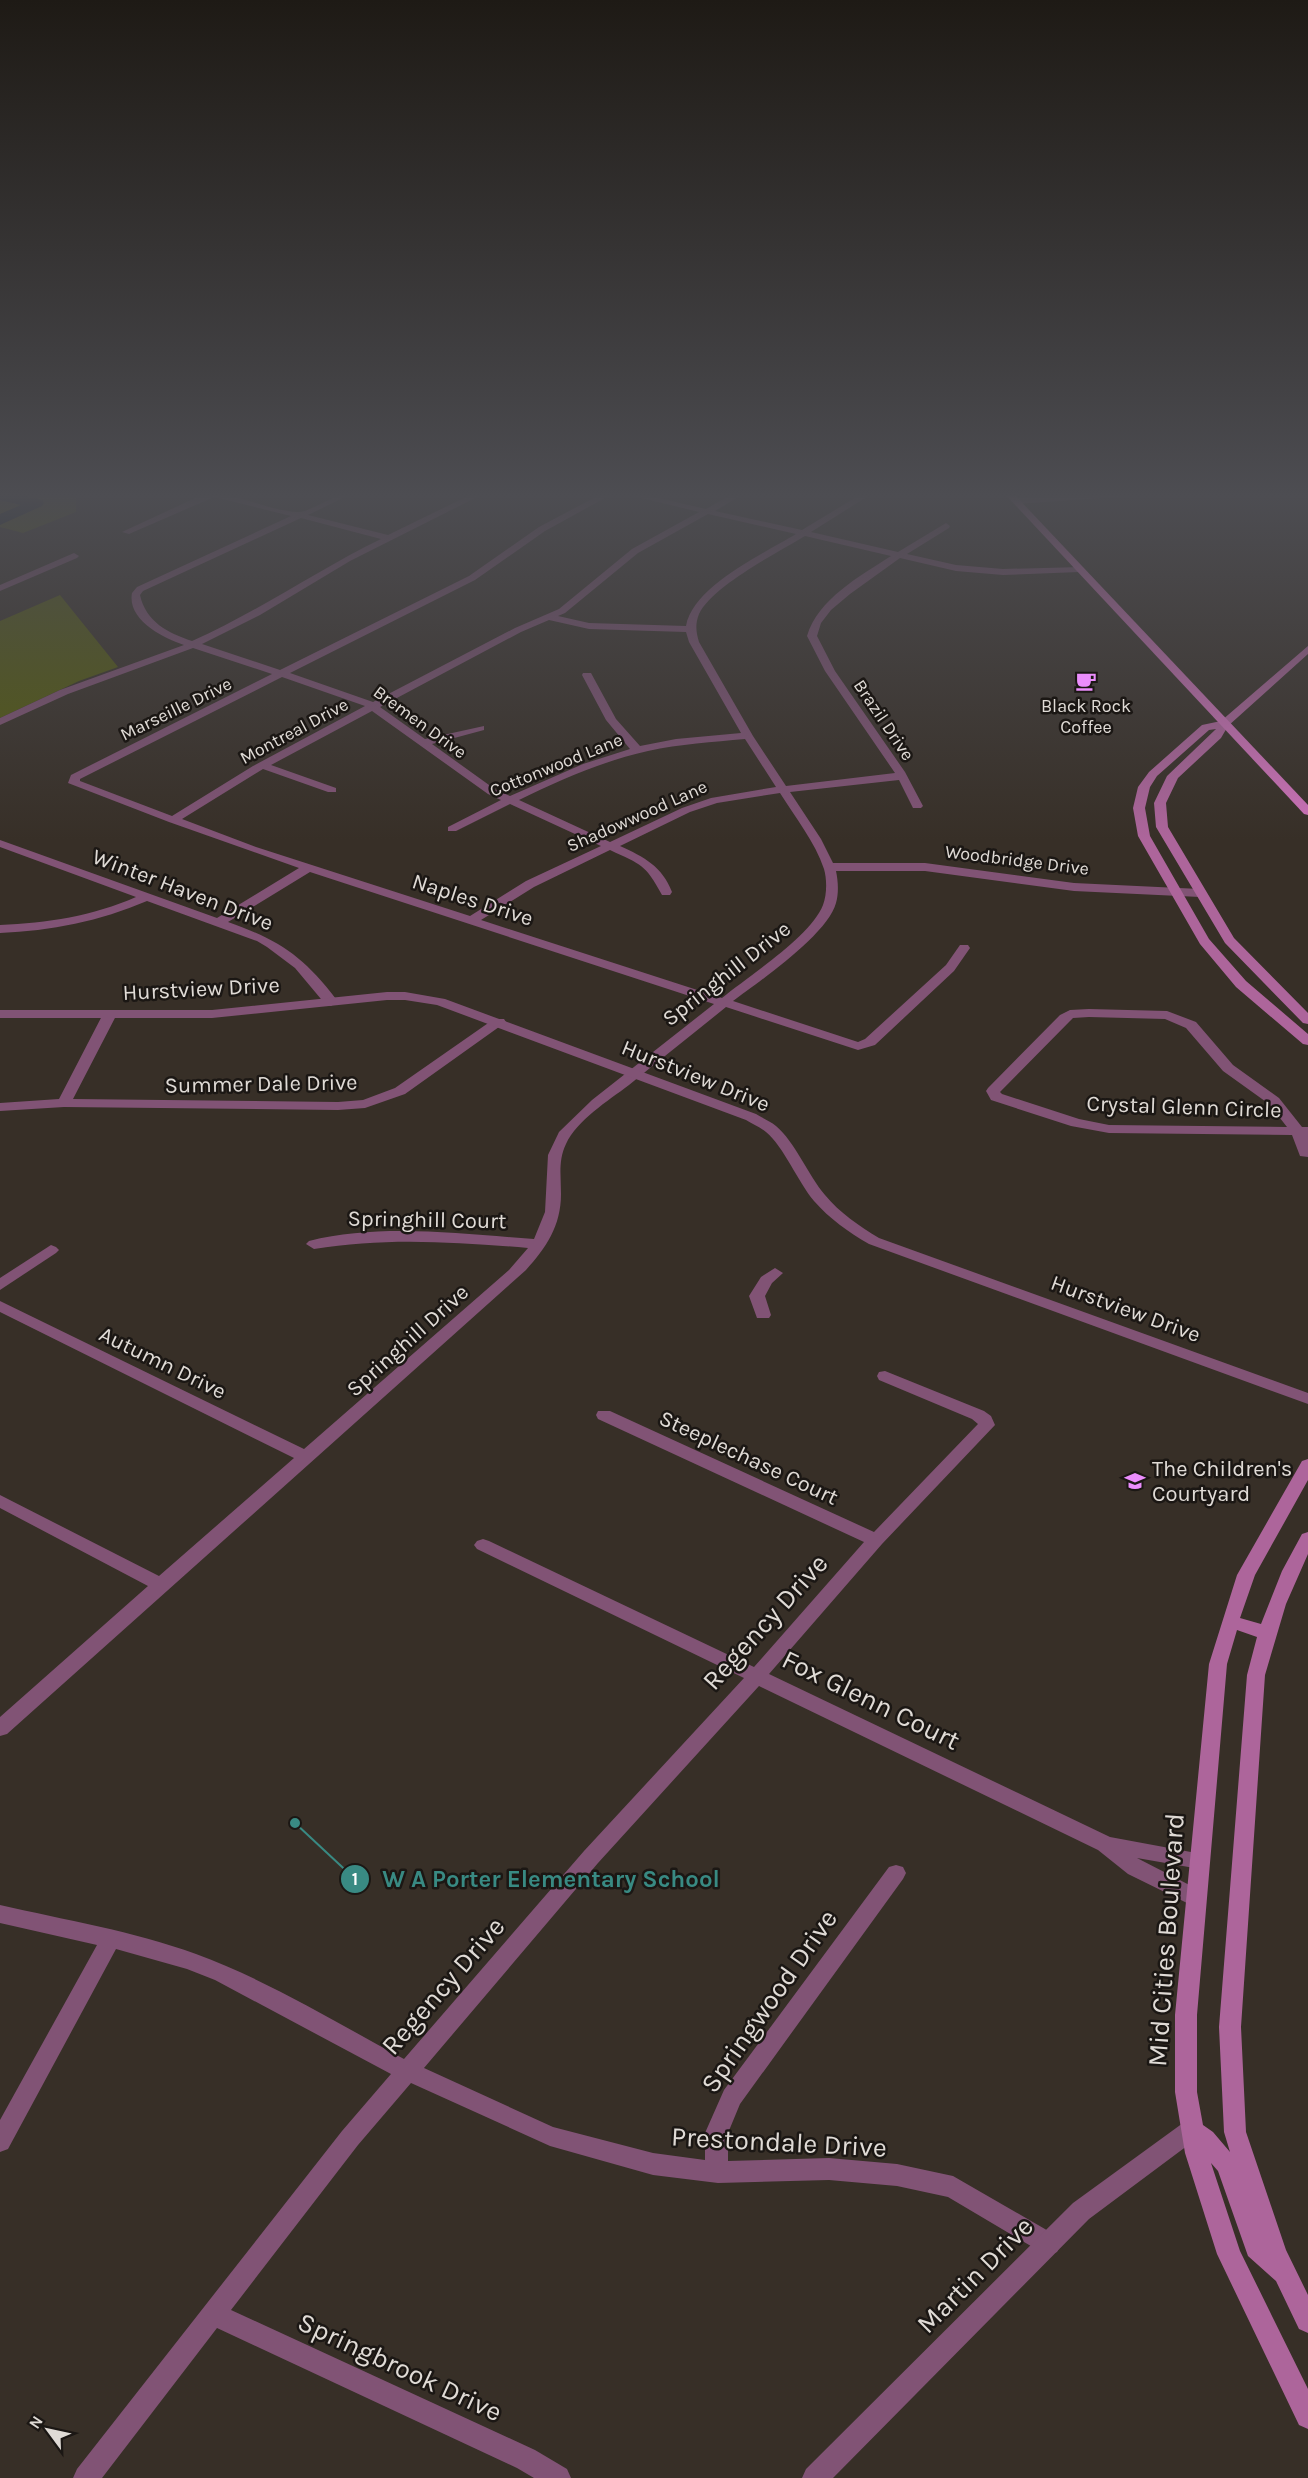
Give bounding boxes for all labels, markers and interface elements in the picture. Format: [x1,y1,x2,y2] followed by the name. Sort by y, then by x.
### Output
[1074,669,1098,693] cafe icon: Black Rock Coffee
[117,673,235,745] street label: Marseille Drive
[849,675,919,765] street label: Brazil Drive
[369,681,471,763] street label: Bremen Drive
[236,693,352,769] street label: Montreal Drive
[1041,695,1131,738] place label: Black Rock Coffee
[486,728,626,802] street label: Cottonwood Lane
[563,775,711,857] street label: Shadowwood Lane
[944,840,1090,880] street label: Woodbridge Drive
[89,844,277,936] street label: Winter Haven Drive
[409,868,536,932] street label: Naples Drive
[657,916,796,1032] street label: Springhill Drive
[122,972,280,1006] street label: Hurstview Drive
[618,1034,773,1117] street label: Hurstview Drive
[164,1069,358,1099] street label: Summer Dale Drive
[1086,1091,1282,1123] street label: Crystal Glenn Circle
[347,1206,507,1234] street label: Springhill Court
[1047,1270,1204,1348] street label: Hurstview Drive
[341,1279,474,1402] street label: Springhill Drive
[95,1321,230,1405] street label: Autumn Drive
[655,1405,842,1511] street label: Steeplechase Court
[1152,1456,1292,1507] place label: The Children's Courtyard
[1123,1469,1147,1493] school or university icon: The Children's Courtyard
[696,1547,834,1697] street label: Regency Drive
[777,1643,965,1757] street label: Fox Glenn Court
[1141,1812,1191,2068] street label: Mid Cities Boulevard
[340,1858,732,1900] callout: W A Porter Elementary School
[382,1865,720,1893] text: W A Porter Elementary School
[352,1868,358,1890] text: 1
[694,1903,844,2099] street label: Springwood Drive
[375,1911,511,2061] street label: Regency Drive
[670,2120,888,2164] street label: Prestondale Drive
[910,2210,1040,2340] street label: Martin Drive
[293,2306,507,2428] street label: Springbrook Drive
[18,2400,78,2460] north arrow
[25,2412,47,2432] text: N

